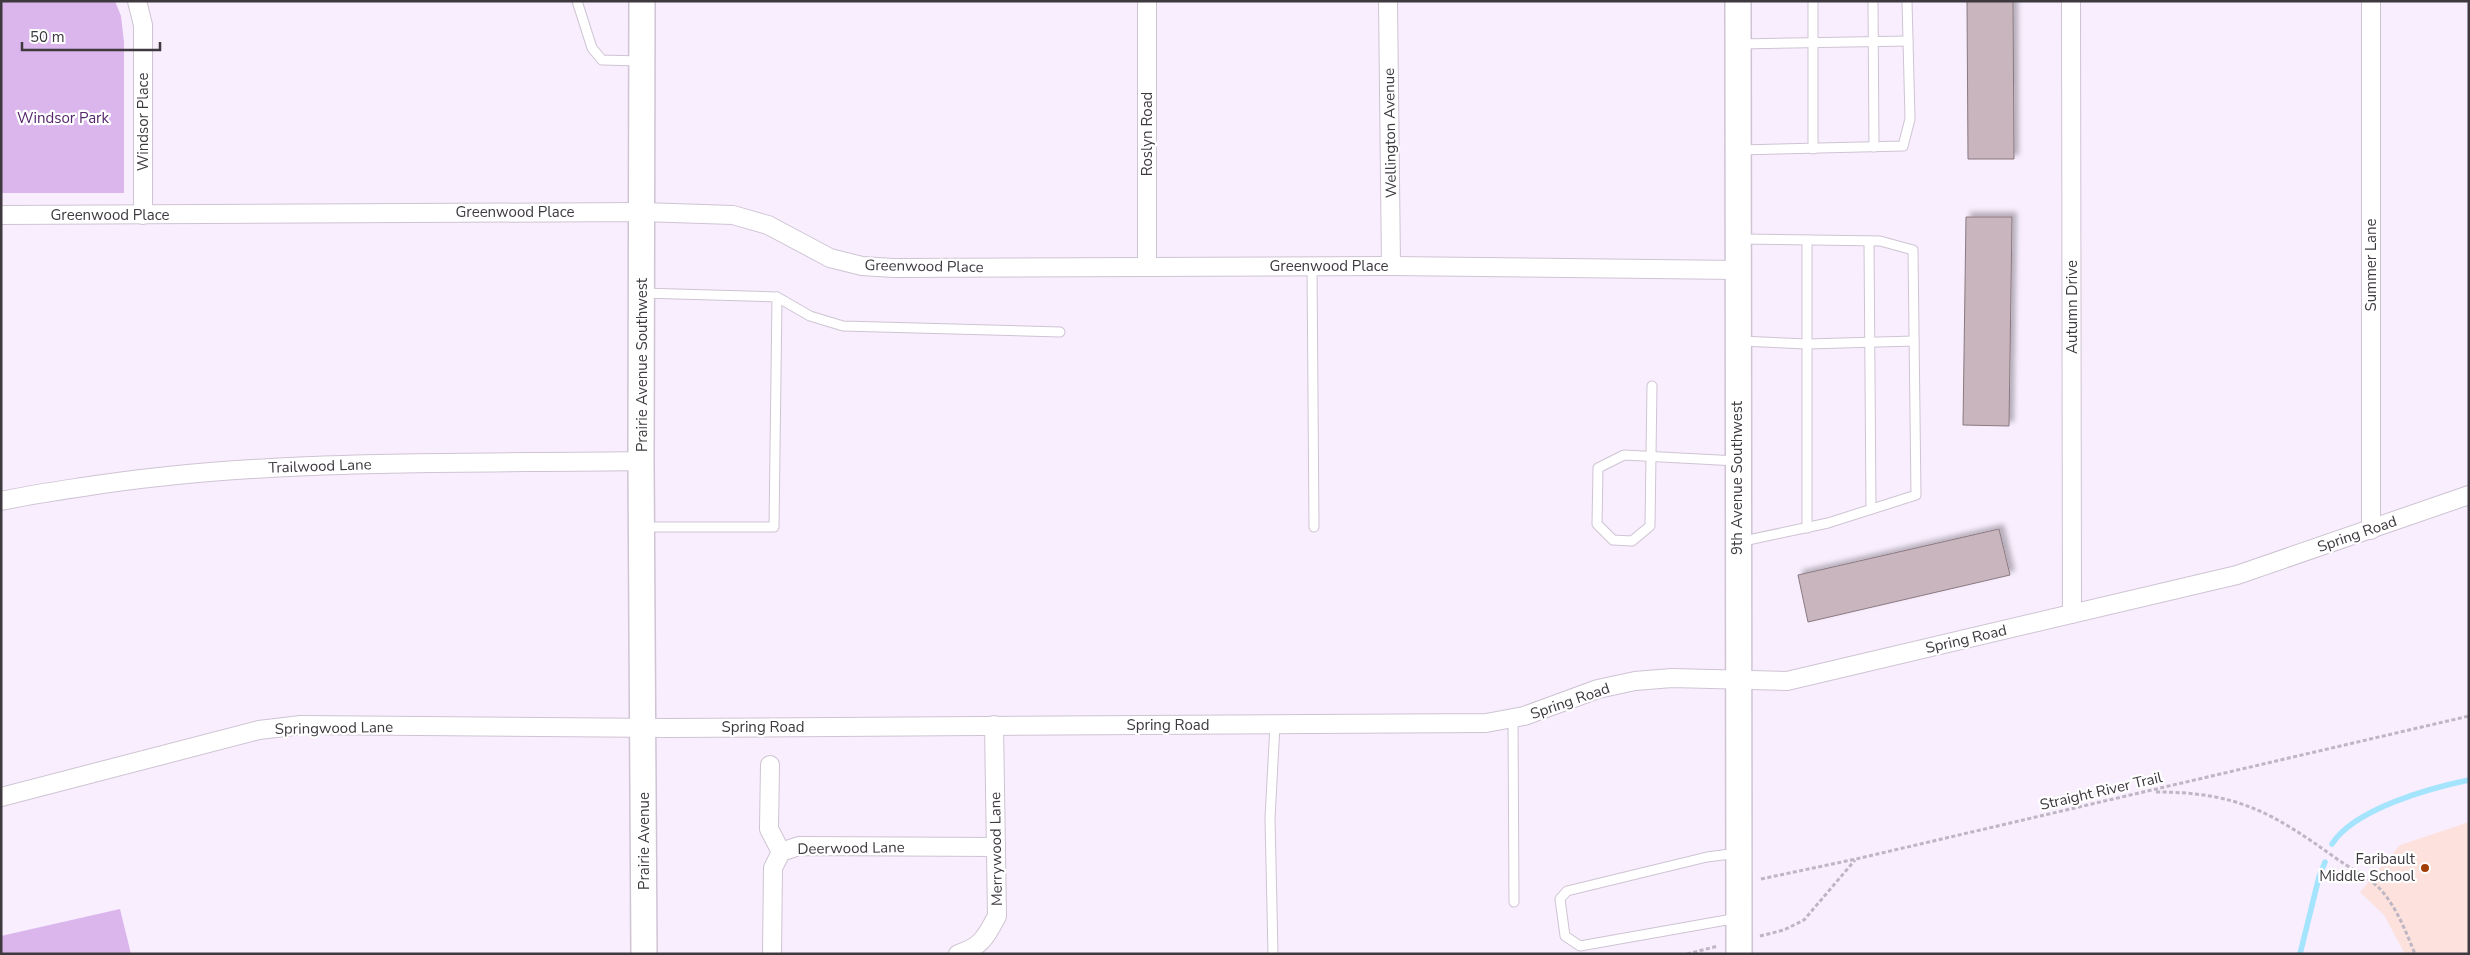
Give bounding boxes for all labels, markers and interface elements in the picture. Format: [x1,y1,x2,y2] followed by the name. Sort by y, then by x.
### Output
[22,20,160,52] scale bar
[30,27,65,47] text: 50 m
[1379,68,1401,198] street label: Wellington Avenue
[133,73,153,171] street label: Windsor Place
[1137,92,1157,176] street label: Roslyn Road
[17,108,109,128] park label: Windsor Park
[455,202,575,222] street label: Greenwood Place
[50,205,170,225] street label: Greenwood Place
[2361,218,2381,312] street label: Summer Lane
[864,255,984,277] street label: Greenwood Place
[1269,256,1389,276] street label: Greenwood Place
[2062,260,2082,354] street label: Autumn Drive
[632,277,652,452] street label: Prairie Avenue Southwest
[1727,400,1747,555] street label: 9th Avenue Southwest
[268,454,372,478] street label: Trailwood Lane
[2315,511,2399,557] street label: Spring Road
[1923,620,2009,658] street label: Spring Road
[1528,678,1612,724] street label: Spring Road
[1127,715,1209,735] street label: Spring Road
[275,717,393,739] street label: Springwood Lane
[722,717,804,737] street label: Spring Road
[2038,767,2165,815] street label: Straight River Trail
[634,792,654,890] street label: Prairie Avenue
[985,792,1007,906] street label: Merrywood Lane
[797,837,905,859] street label: Deerwood Lane
[2319,849,2416,886] place label: Faribault Middle School
[2419,862,2431,874] marker: Faribault Middle School

